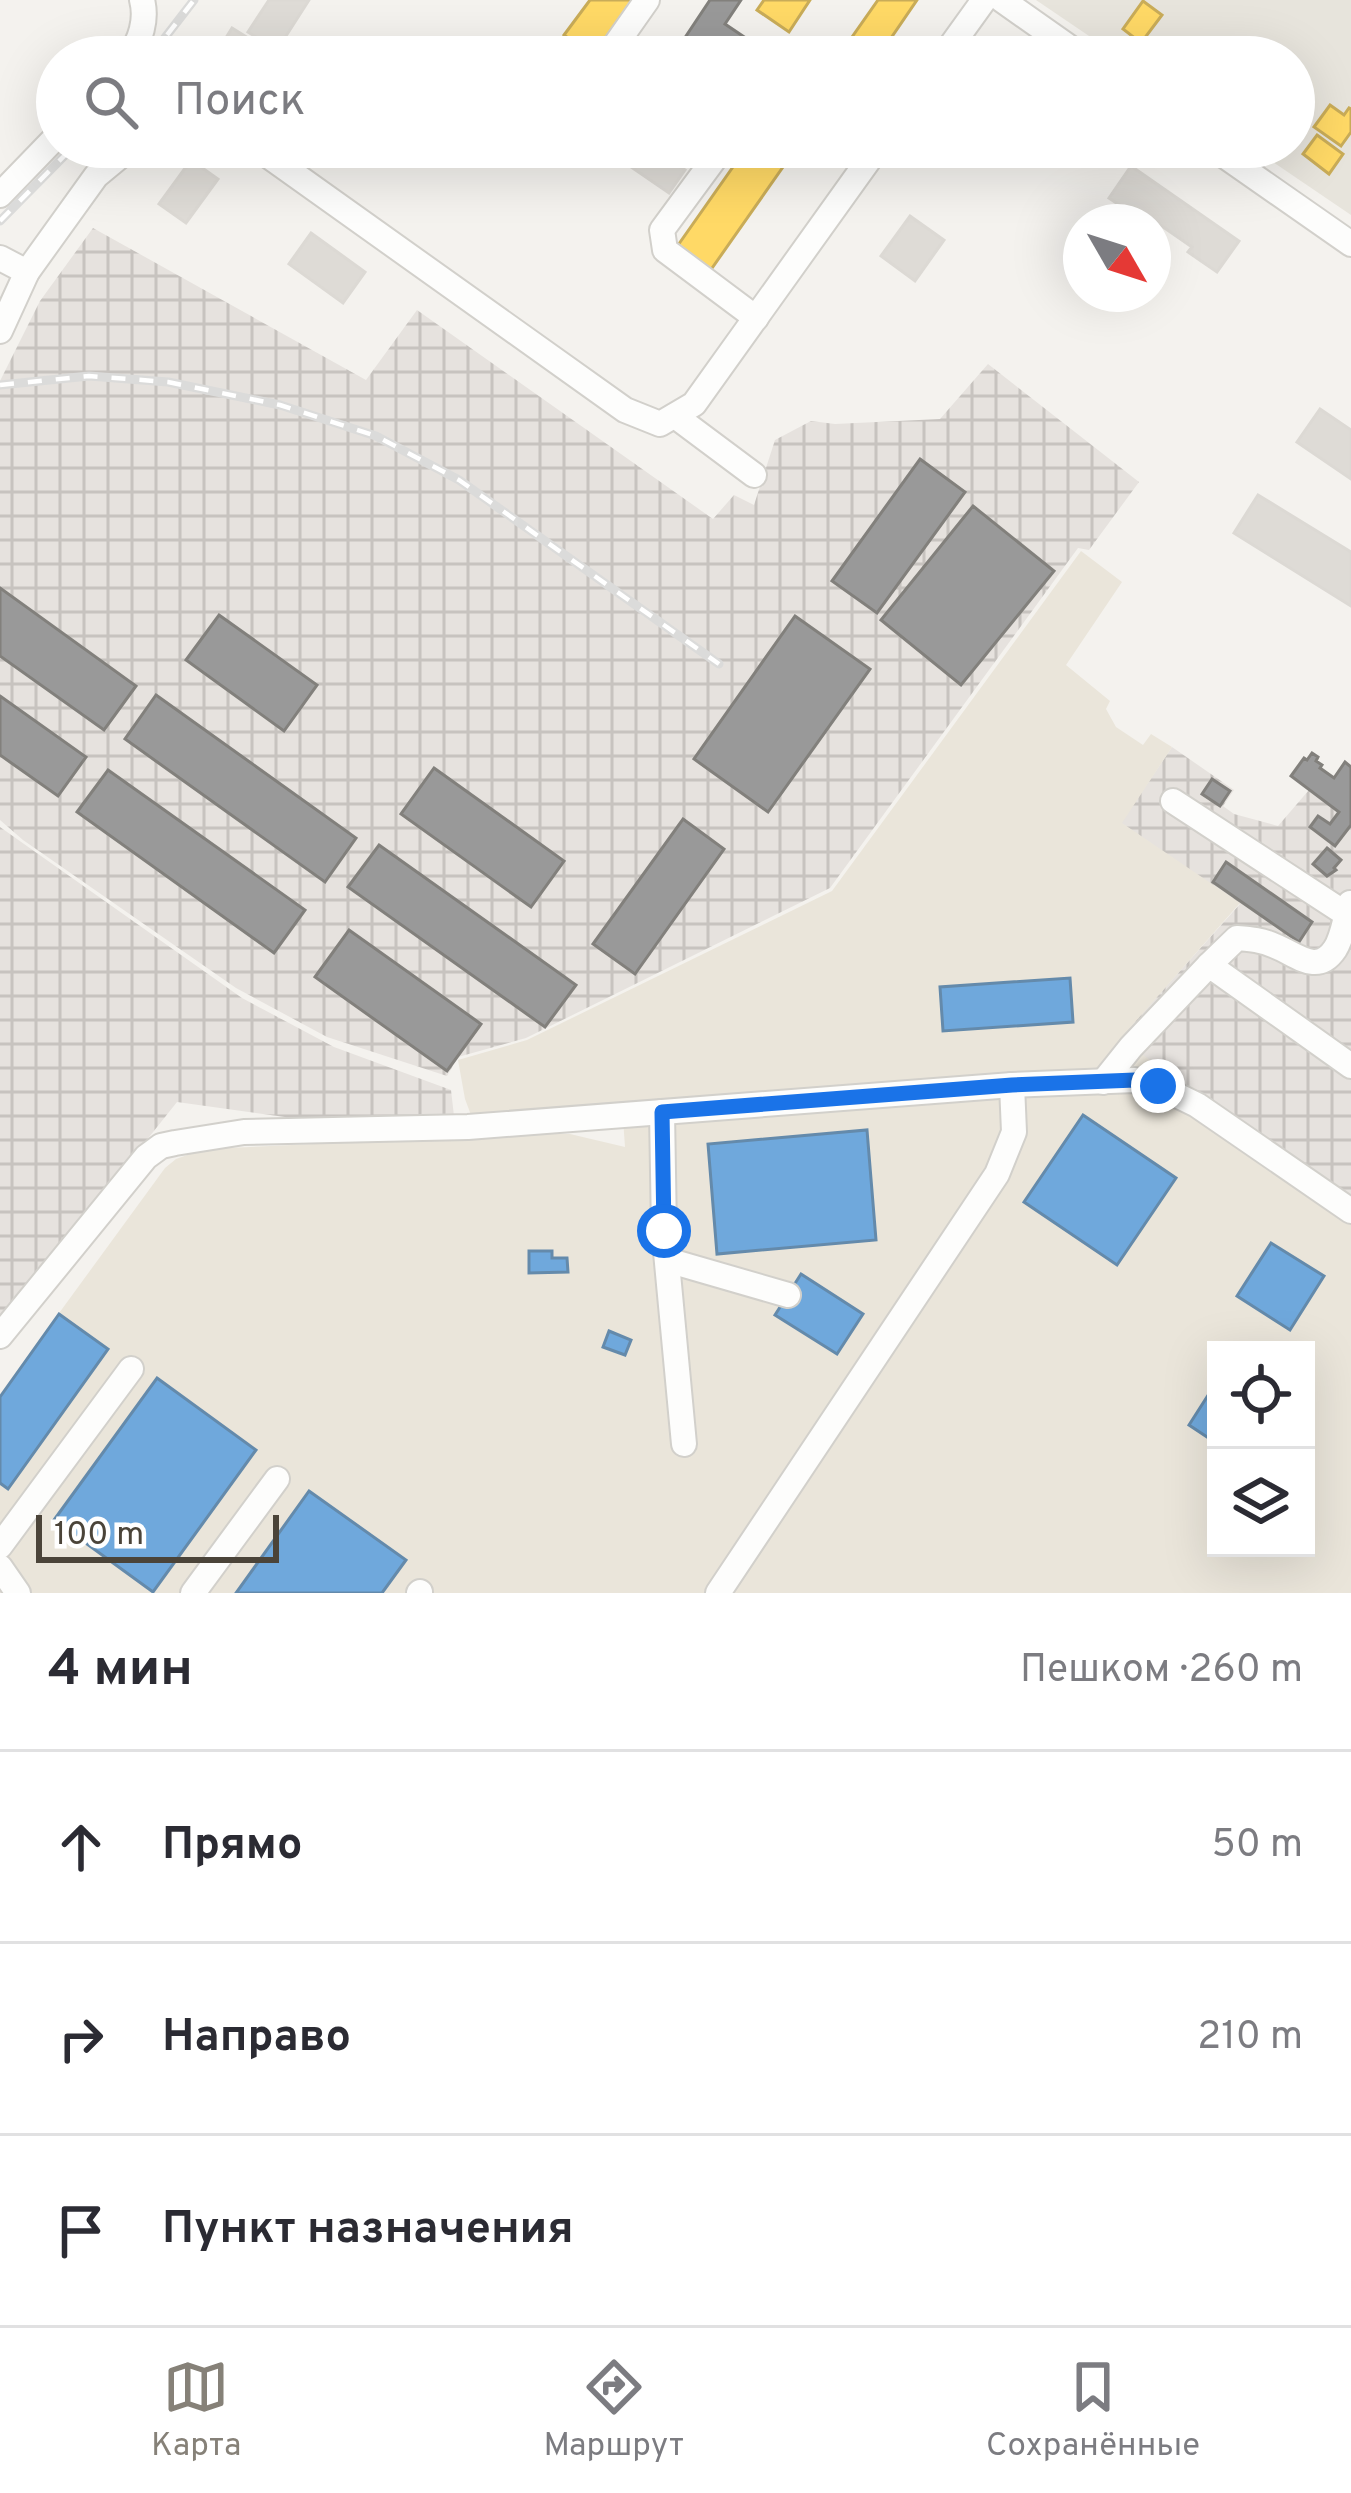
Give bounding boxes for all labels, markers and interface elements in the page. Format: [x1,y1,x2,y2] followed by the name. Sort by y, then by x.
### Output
[36,36,1315,168] search box
[78,69,144,135] icon: search
[174,74,305,131] text: Поиск
[1063,204,1171,312] north arrow
[1131,1059,1185,1113] route end
[637,1204,691,1258] route start
[1207,1341,1315,1557] map controls
[1207,1341,1315,1449] button: locate
[1207,1449,1315,1557] button: layers
[36,1509,279,1562] scale bar
[54,1515,144,1557] text: 100 m
[48,1639,193,1704] text: 4 мин
[1020,1647,1303,1696] text: Пешком · 260 m
[48,1814,114,1880] icon: ahead
[162,1818,303,1875] text: Прямо
[1212,1822,1303,1871] text: 50 m
[48,2006,114,2072] icon: right
[162,2010,351,2067] text: Направо
[1197,2014,1303,2063] text: 210 m
[48,2198,114,2264] icon: arrive
[162,2202,574,2259] text: Пункт назначения
[151,2354,241,2468] tab: Карта
[543,2354,684,2468] tab: Маршрут
[986,2354,1200,2468] tab: Сохранённые

